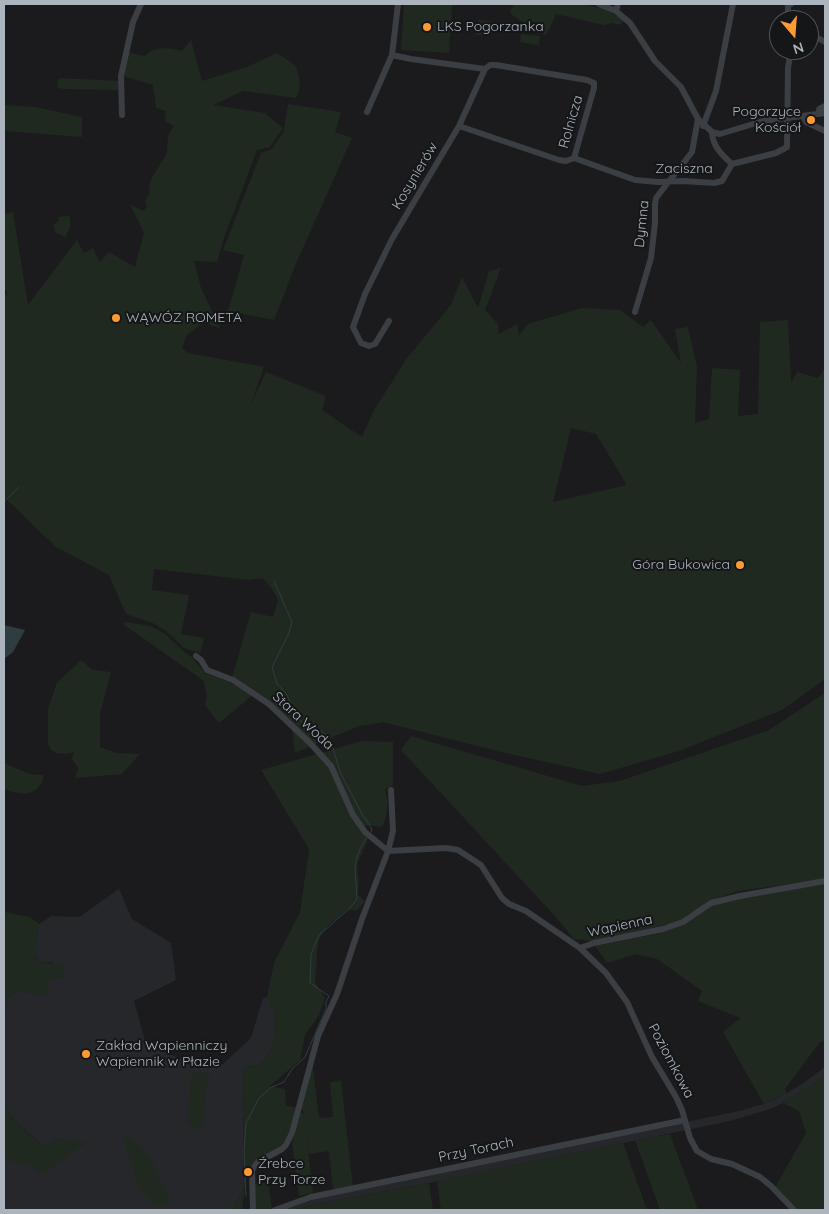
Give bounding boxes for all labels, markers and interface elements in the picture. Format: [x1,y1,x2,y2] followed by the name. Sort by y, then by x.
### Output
[769,10,819,60] north arrow
[437,19,544,35] place label: LKS Pogorzanka
[421,21,433,33] marker: LKS Pogorzanka
[791,38,806,58] text: N
[555,93,587,151] street label: Rolnicza
[732,104,801,136] place label: Pogorzyce Kościół
[805,114,817,126] marker: Pogorzyce Kościół
[388,139,442,213] street label: Kosynierów
[655,161,713,177] street label: Zaciszna
[631,200,653,248] street label: Dymna
[126,310,242,326] place label: WĄWÓZ ROMETA
[110,312,122,324] marker: WĄWÓZ ROMETA
[632,557,730,573] place label: Góra Bukowica
[734,559,746,571] marker: Góra Bukowica
[269,688,337,754] street label: Stara Woda
[586,911,654,941] street label: Wapienna
[644,1021,698,1101] street label: Poziomkowa
[96,1038,227,1070] place label: Zakład Wapienniczy Wapiennik w Płazie
[80,1048,92,1060] marker: Zakład Wapienniczy Wapiennik w Płazie
[437,1134,515,1166] street label: Przy Torach
[258,1156,325,1188] place label: Źrebce Przy Torze
[242,1166,254,1178] marker: Źrebce Przy Torze

